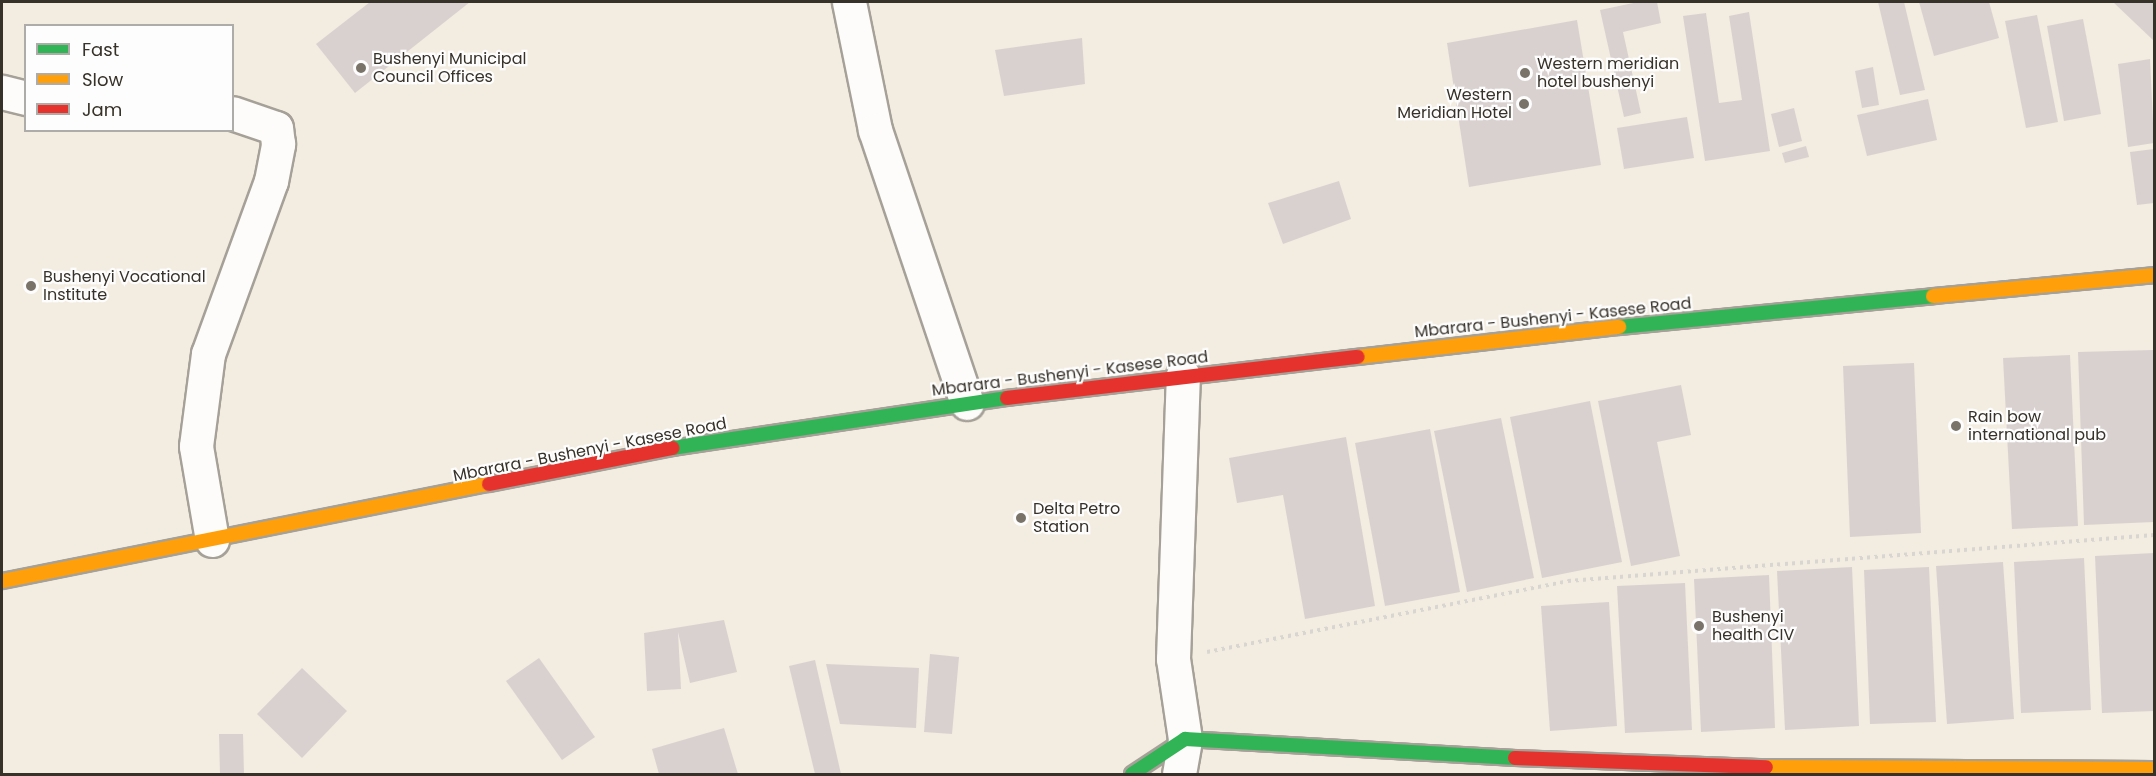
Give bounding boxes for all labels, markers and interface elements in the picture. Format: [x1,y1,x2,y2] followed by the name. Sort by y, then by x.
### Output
[24,24,234,132] legend
[82,37,119,62] text: Fast
[373,49,526,87] place label: Bushenyi Municipal Council Offices
[1537,54,1679,92] place label: Western meridian hotel bushenyi
[354,61,368,75] marker: Bushenyi Municipal Council Offices
[1518,66,1532,80] marker: Western meridian hotel bushenyi
[82,67,123,92] text: Slow
[1397,85,1512,123] place label: Western Meridian Hotel
[82,97,122,122] text: Jam
[1517,97,1531,111] marker: Western Meridian Hotel
[43,267,206,305] place label: Bushenyi Vocational Institute
[24,279,38,293] marker: Bushenyi Vocational Institute
[1414,294,1692,342] street label: Mbarara - Bushenyi - Kasese Road
[931,348,1209,400] street label: Mbarara - Bushenyi - Kasese Road
[1968,407,2106,445] place label: Rain bow international pub
[452,414,728,486] street label: Mbarara - Bushenyi - Kasese Road
[1949,419,1963,433] marker: Rain bow international pub
[1033,499,1120,537] place label: Delta Petro Station
[1014,511,1028,525] marker: Delta Petro Station
[1712,607,1794,645] place label: Bushenyi health CIV
[1690,617,1708,635] marker: Bushenyi health CIV

